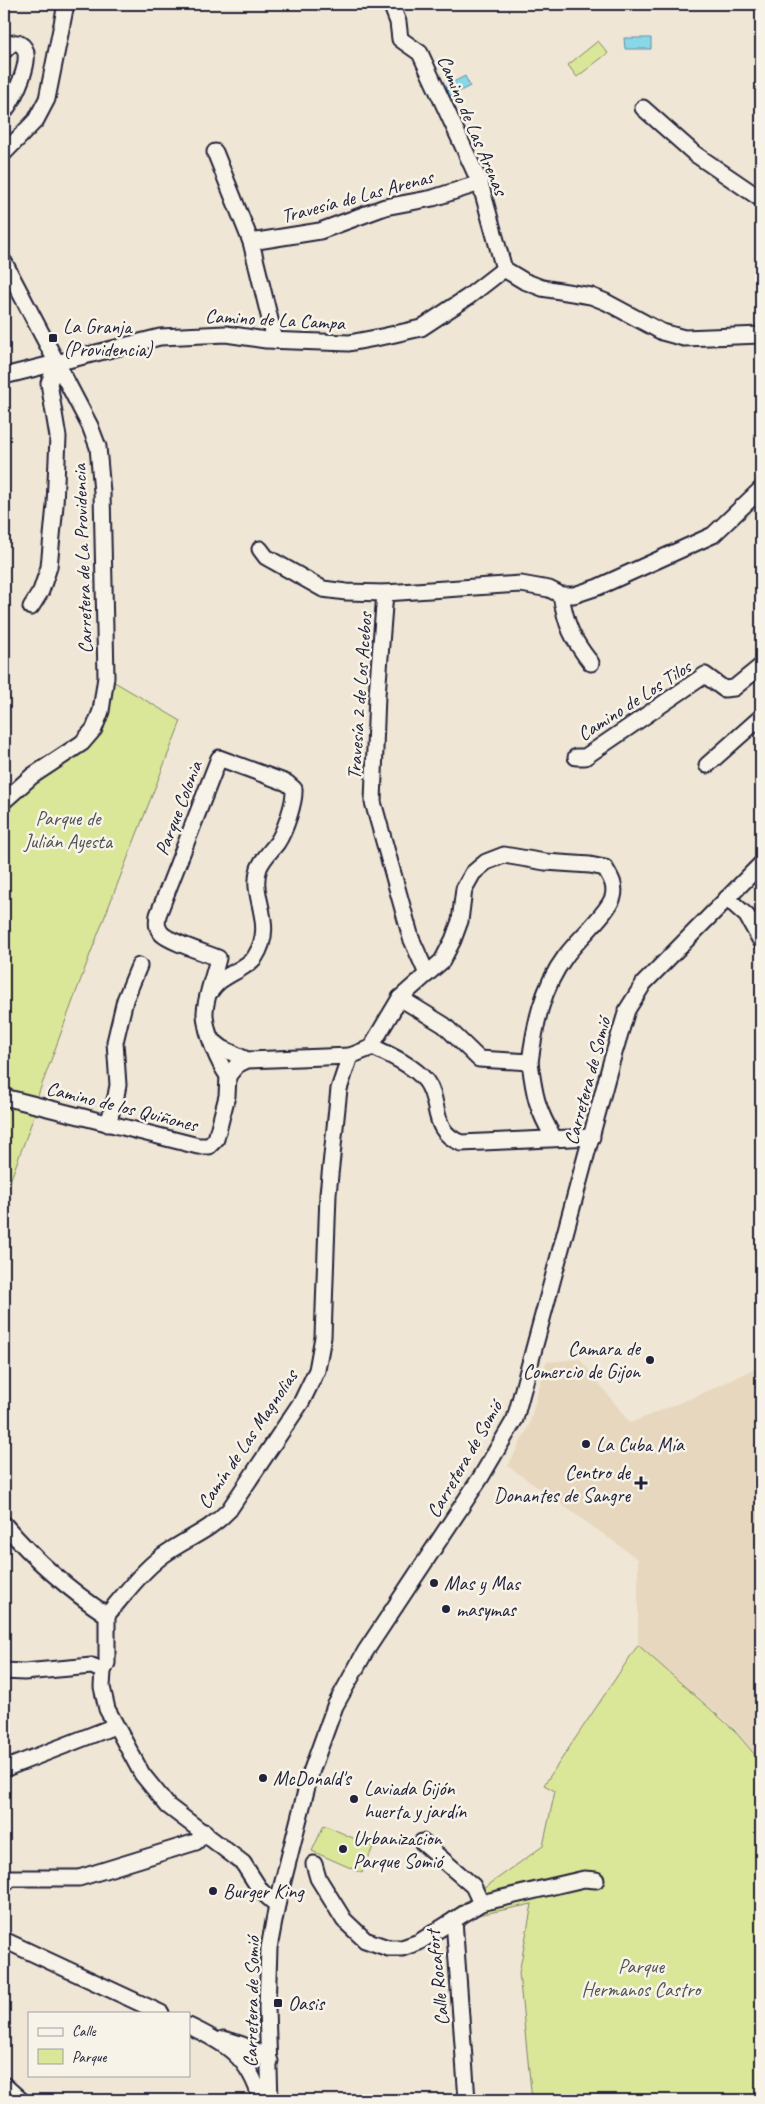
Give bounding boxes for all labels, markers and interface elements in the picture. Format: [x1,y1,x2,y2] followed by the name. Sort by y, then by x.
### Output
[432,51,514,201] street label: Camino de Las Arenas
[279,164,438,229] street label: Travesía de Las Arenas
[204,303,347,336] street label: Camino de La Campa
[63,314,154,362] place label: La Granja (Providencia)
[47,332,59,344] marker: La Granja (Providencia)
[67,462,98,654] street label: Carretera de La Providencia
[341,609,378,780] street label: Travesía 2 de Los Acebos
[573,653,698,746] street label: Camino de Los Tilos
[149,756,208,859] street label: Parque Colonia
[23,806,114,854] park label: Parque de Julián Ayesta
[558,1012,617,1148] street label: Carretera de Somió
[44,1076,202,1138] street label: Camino de los Quiñones
[523,1336,641,1384] place label: Camara de Comercio de Gijon
[644,1354,656,1366] marker: Camara de Comercio de Gijon
[192,1363,304,1514] street label: Camín de Las Magnolias
[421,1394,509,1522] street label: Carretera de Somió
[596,1432,685,1457] place label: La Cuba Mía
[580,1438,592,1450] marker: La Cuba Mía
[494,1460,631,1508] place label: Centro de Donantes de Sangre
[634,1476,648,1490] marker: Centro de Donantes de Sangre
[444,1571,522,1596] place label: Mas y Mas
[428,1577,440,1589] marker: Mas y Mas
[456,1597,518,1622] place label: masymas
[440,1603,452,1615] marker: masymas
[273,1766,353,1791] place label: McDonald's
[257,1772,269,1784] marker: McDonald's
[364,1776,467,1824] place label: Laviada Gijón huerta y jardín
[348,1793,360,1805] marker: Laviada Gijón huerta y jardín
[353,1826,445,1874] place label: Urbanizacion Parque Somió
[337,1843,349,1855] marker: Urbanizacion Parque Somió
[223,1879,305,1904] place label: Burger King
[207,1885,219,1897] marker: Burger King
[420,1925,455,2027] street label: Calle Rocafort
[238,1933,265,2068] street label: Carretera de Somió
[582,1954,702,2002] park label: Parque Hermanos Castro
[288,1991,326,2016] place label: Oasis
[272,1997,284,2009] marker: Oasis
[28,2012,190,2076] legend
[72,2022,97,2041] text: Calle
[72,2048,108,2067] text: Parque

